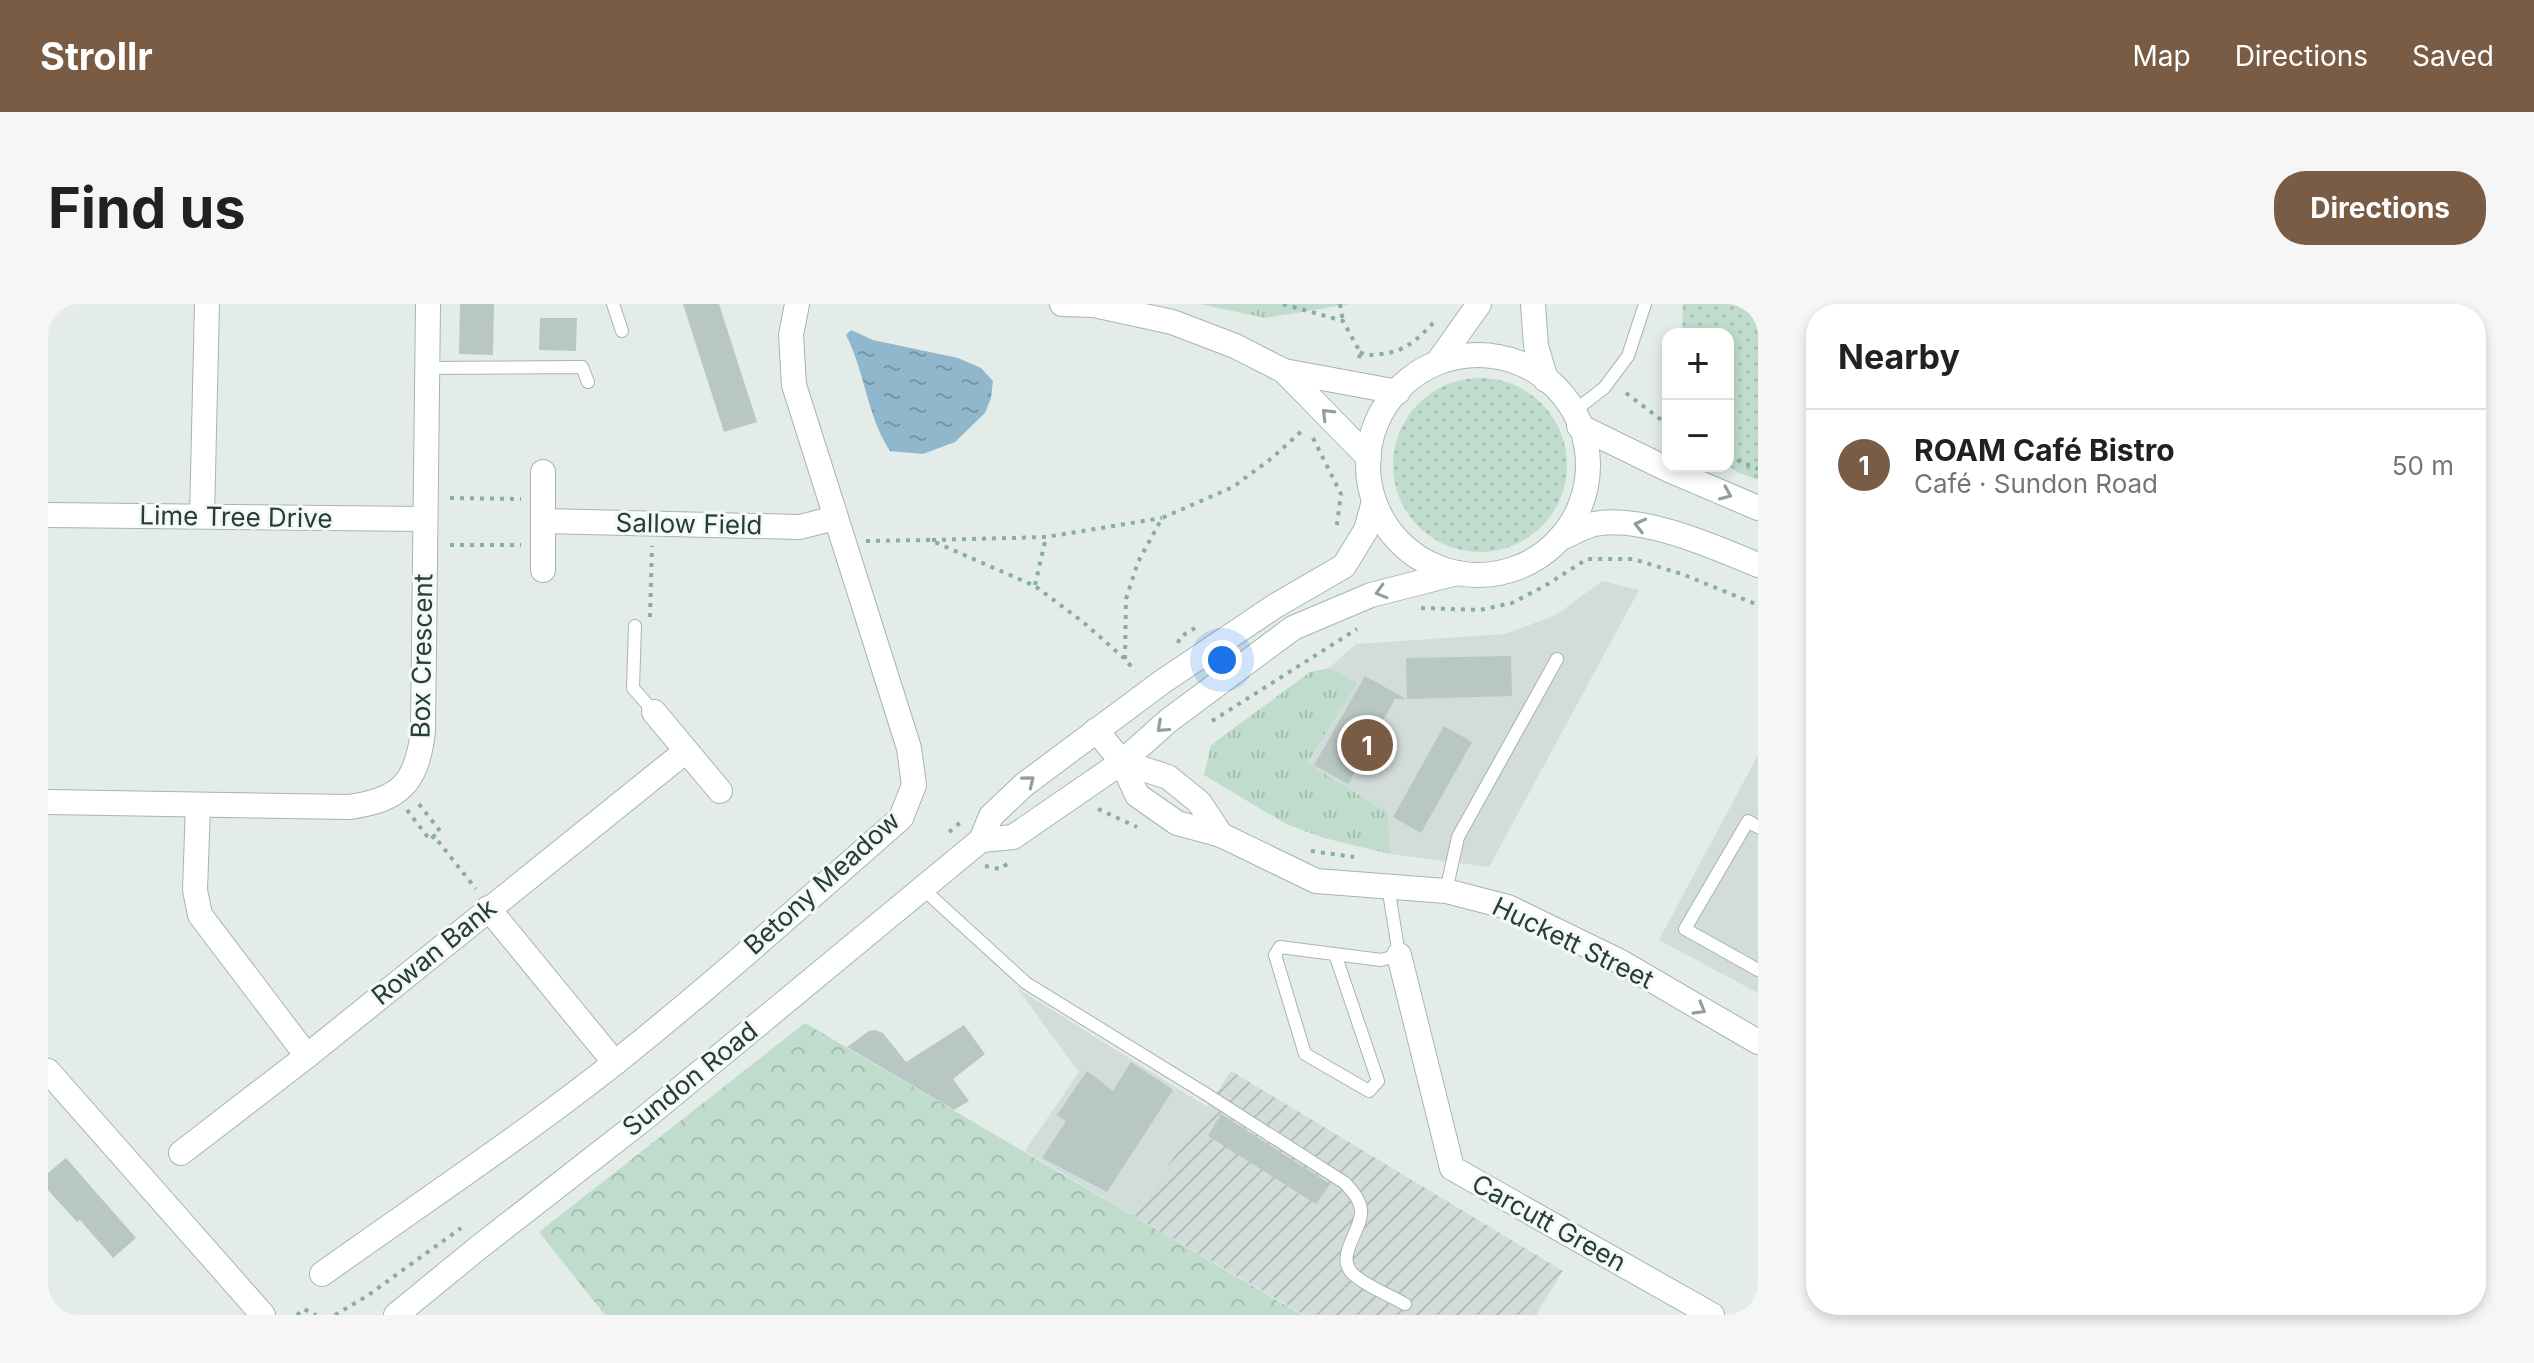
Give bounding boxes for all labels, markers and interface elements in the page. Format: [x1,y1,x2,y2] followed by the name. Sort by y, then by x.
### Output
[40,33,153,79] text: Strollr
[2132,39,2191,73] text: Map
[2235,39,2368,73] text: Directions
[2412,39,2494,73] text: Saved
[2274,171,2486,245] button: Directions
[48,174,246,242] text: Find us
[1662,328,1734,472] map controls
[1662,328,1734,400] button: +
[1838,336,1960,377] text: Nearby
[1662,400,1734,472] button: −
[1322,409,1336,423] one-way arrow
[1914,432,2175,468] text: ROAM Café Bistro
[1858,450,1870,481] text: 1
[2392,450,2454,481] text: 50 m
[1914,468,2158,499] text: Café · Sundon Road
[1718,485,1732,501] one-way arrow
[139,499,333,534] street label: Lime Tree Drive
[615,507,763,540] street label: Sallow Field
[1633,517,1647,534] one-way arrow
[405,573,438,739] street label: Box Crescent
[1375,583,1389,599] one-way arrow
[1202,640,1242,680] your location
[1341,715,1393,775] pin: 1
[1157,718,1171,733] one-way arrow
[1020,776,1034,791] one-way arrow
[737,805,906,961] street label: Betony Meadow
[1488,890,1659,995] street label: Huckett Street
[365,892,502,1011] street label: Rowan Bank
[1691,999,1706,1015] one-way arrow
[616,1015,763,1142] street label: Sundon Road
[1467,1167,1632,1278] street label: Carcutt Green

